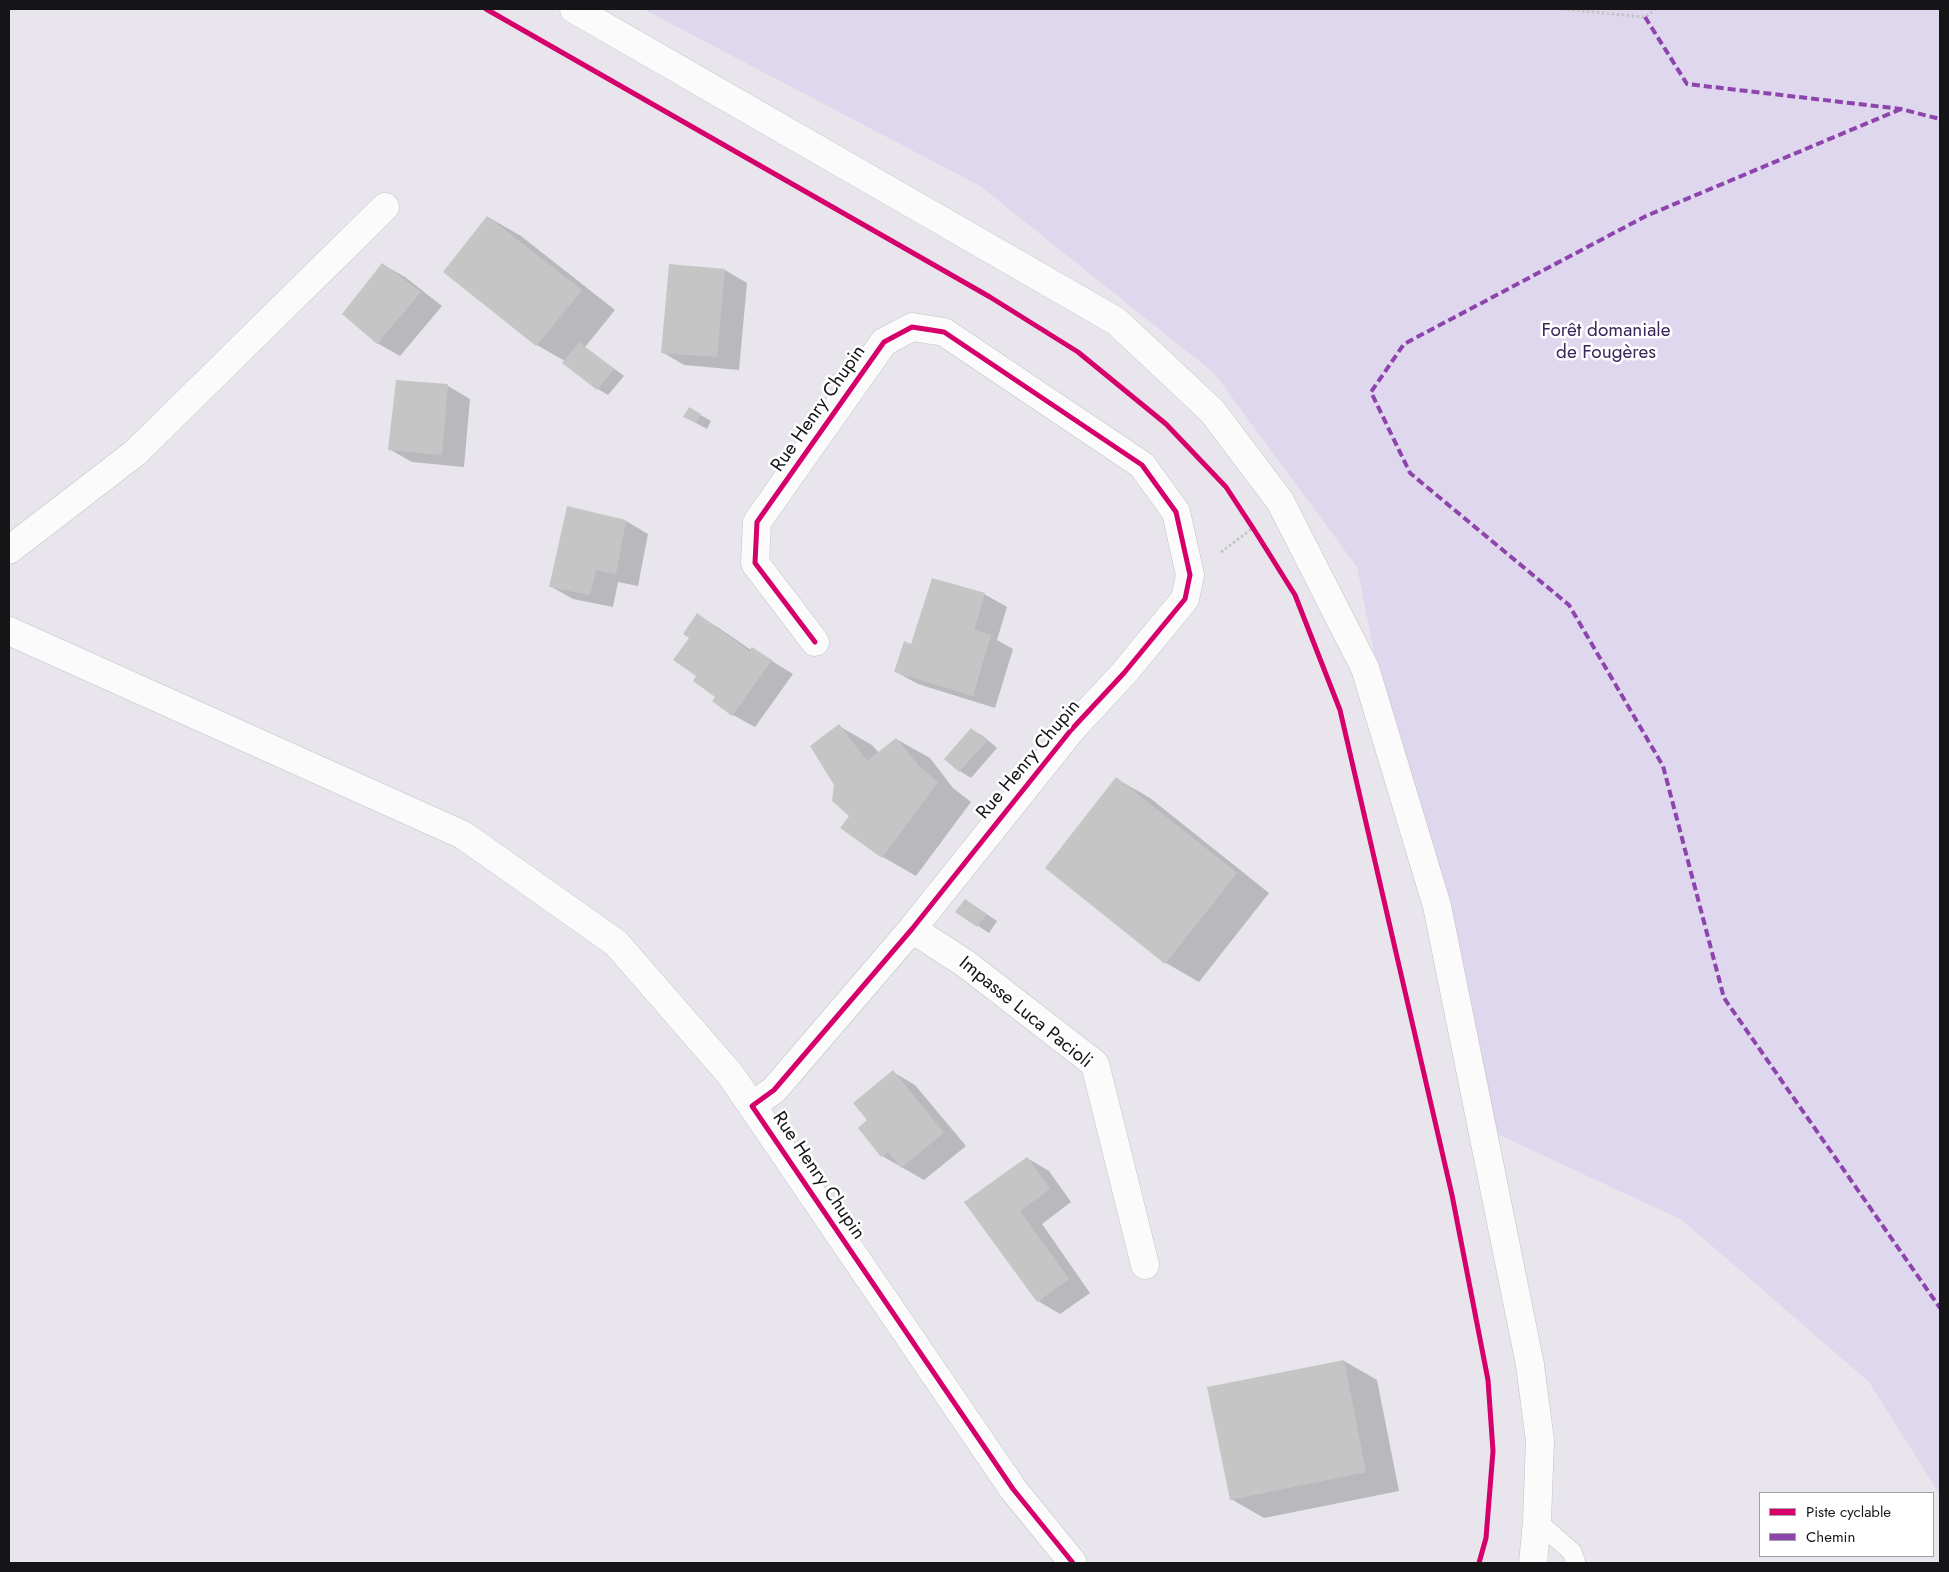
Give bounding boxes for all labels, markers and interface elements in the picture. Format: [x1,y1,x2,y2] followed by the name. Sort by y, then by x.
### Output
[1542,320,1670,364] park label: Forêt domaniale de Fougères
[767,341,871,477] street label: Rue Henry Chupin
[972,695,1086,825] street label: Rue Henry Chupin
[954,952,1096,1074] street label: Impasse Luca Pacioli
[767,1108,869,1244] street label: Rue Henry Chupin
[1759,1492,1934,1557] legend
[1806,1501,1891,1523] text: Piste cyclable
[1806,1526,1855,1548] text: Chemin

